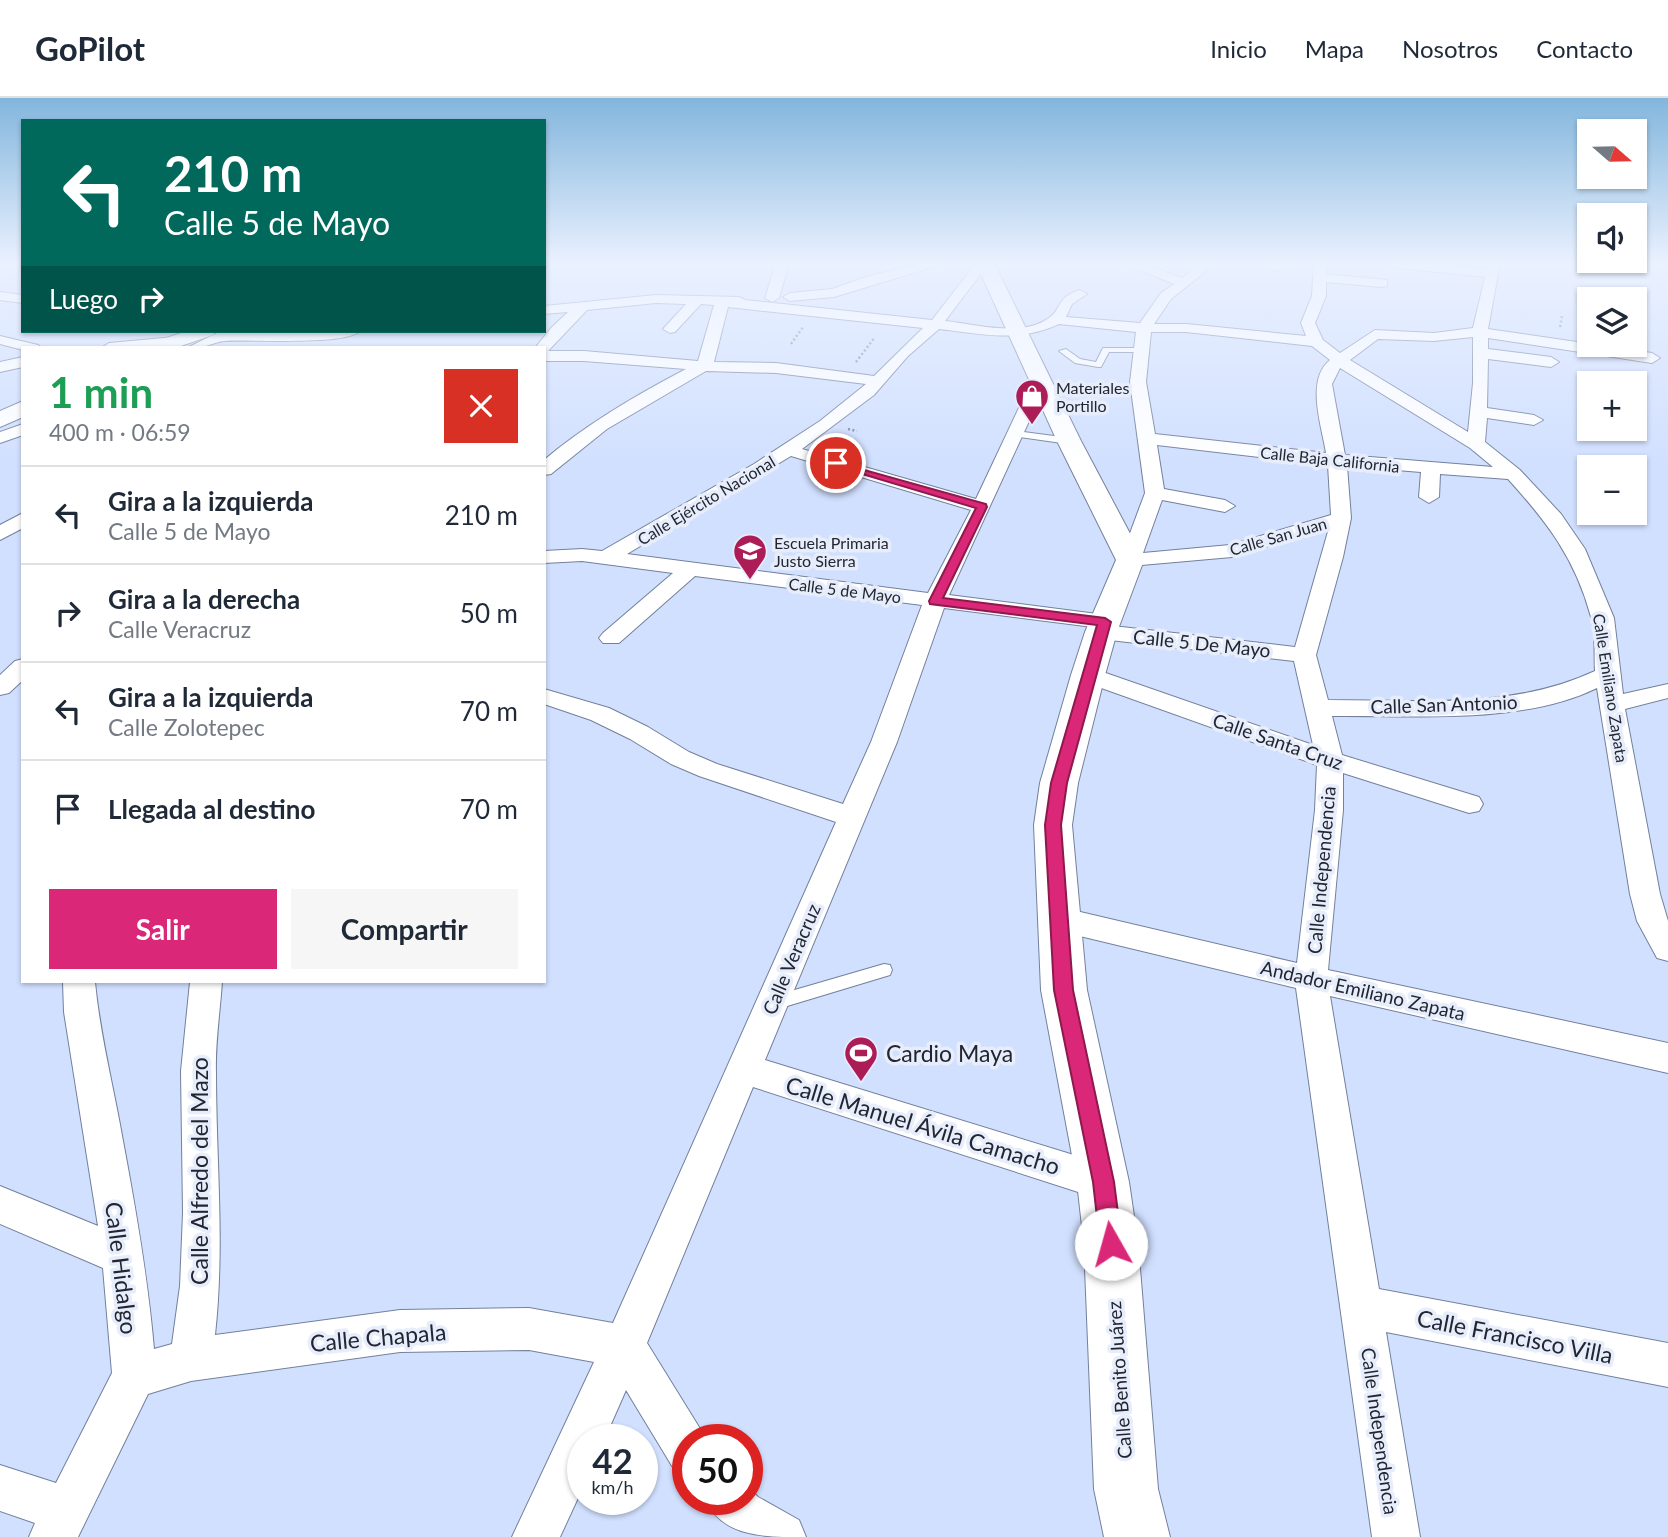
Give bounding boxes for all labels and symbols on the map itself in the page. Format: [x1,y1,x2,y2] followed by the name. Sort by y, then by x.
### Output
[1577,119,1647,189] north arrow
[1013,377,1051,426] shop icon: Materiales Portillo
[1056,378,1129,415] place label: Materiales Portillo
[806,433,866,493] pin
[1259,442,1401,476] street label: Calle Baja California
[634,451,778,549] street label: Calle Ejército Nacional
[1227,513,1329,559] street label: Calle San Juan
[731,532,769,581] school or university icon: Escuela Primaria Justo Sierra
[774,533,889,570] place label: Escuela Primaria Justo Sierra
[788,574,902,606] street label: Calle 5 de Mayo
[1590,612,1632,764] street label: Calle Emiliano Zapata
[1132,624,1272,662] street label: Calle 5 De Mayo
[1370,690,1518,718] street label: Calle San Antonio
[1210,708,1346,774] street label: Calle Santa Cruz
[1302,785,1340,955] street label: Calle Independencia
[757,900,825,1018] street label: Calle Veracruz
[1259,955,1467,1025] street label: Andador Emiliano Zapata
[842,1034,880,1083] sports icon: Cardio Maya
[886,1039,1013,1067] place label: Cardio Maya
[185,1057,213,1285] street label: Calle Alfredo del Mazo
[783,1070,1063,1180] street label: Calle Manuel Ávila Camacho
[100,1200,144,1336] street label: Calle Hidalgo
[1074,1207,1148,1281] position arrow
[1102,1300,1136,1460] street label: Calle Benito Juárez
[1415,1303,1615,1369] street label: Calle Francisco Villa
[309,1317,447,1357] street label: Calle Chapala
[1357,1346,1403,1516] street label: Calle Independencia
[672,1424,763,1515] speed limit sign: 50

